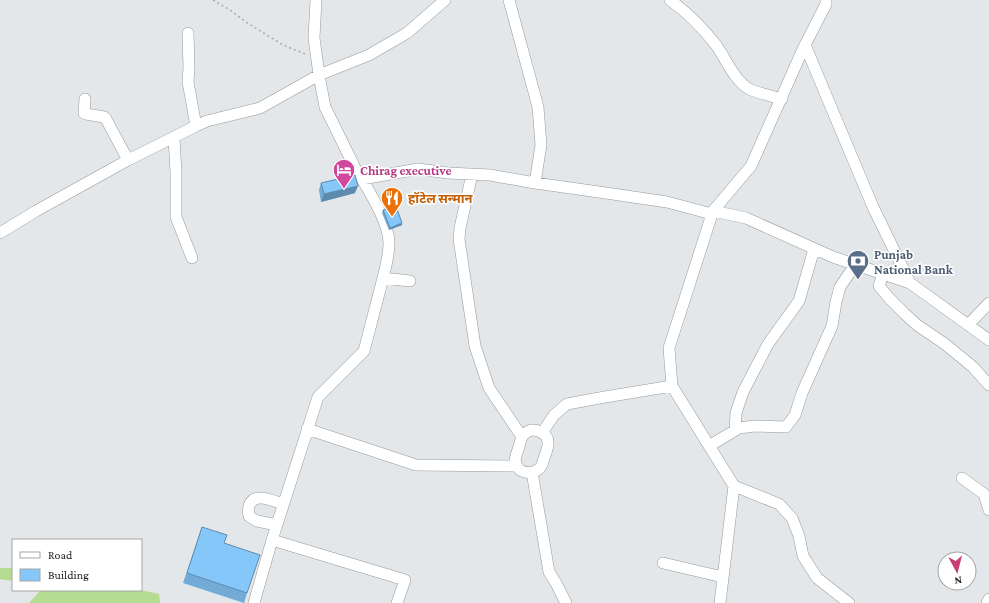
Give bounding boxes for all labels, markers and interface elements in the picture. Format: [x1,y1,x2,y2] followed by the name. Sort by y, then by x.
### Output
[331,157,357,190] hotel icon: Chirag executive
[360,163,452,178] place label: Chirag executive
[379,185,405,218] restaurant icon: हॉटेल सन्मान
[408,191,474,206] place label: हॉटेल सन्मान
[874,247,954,277] place label: Punjab National Bank
[845,248,871,281] bank icon: Punjab National Bank
[12,539,142,591] legend
[48,548,73,562] text: Road
[937,551,977,591] north arrow
[48,568,89,582] text: Building
[953,575,963,587] text: N

